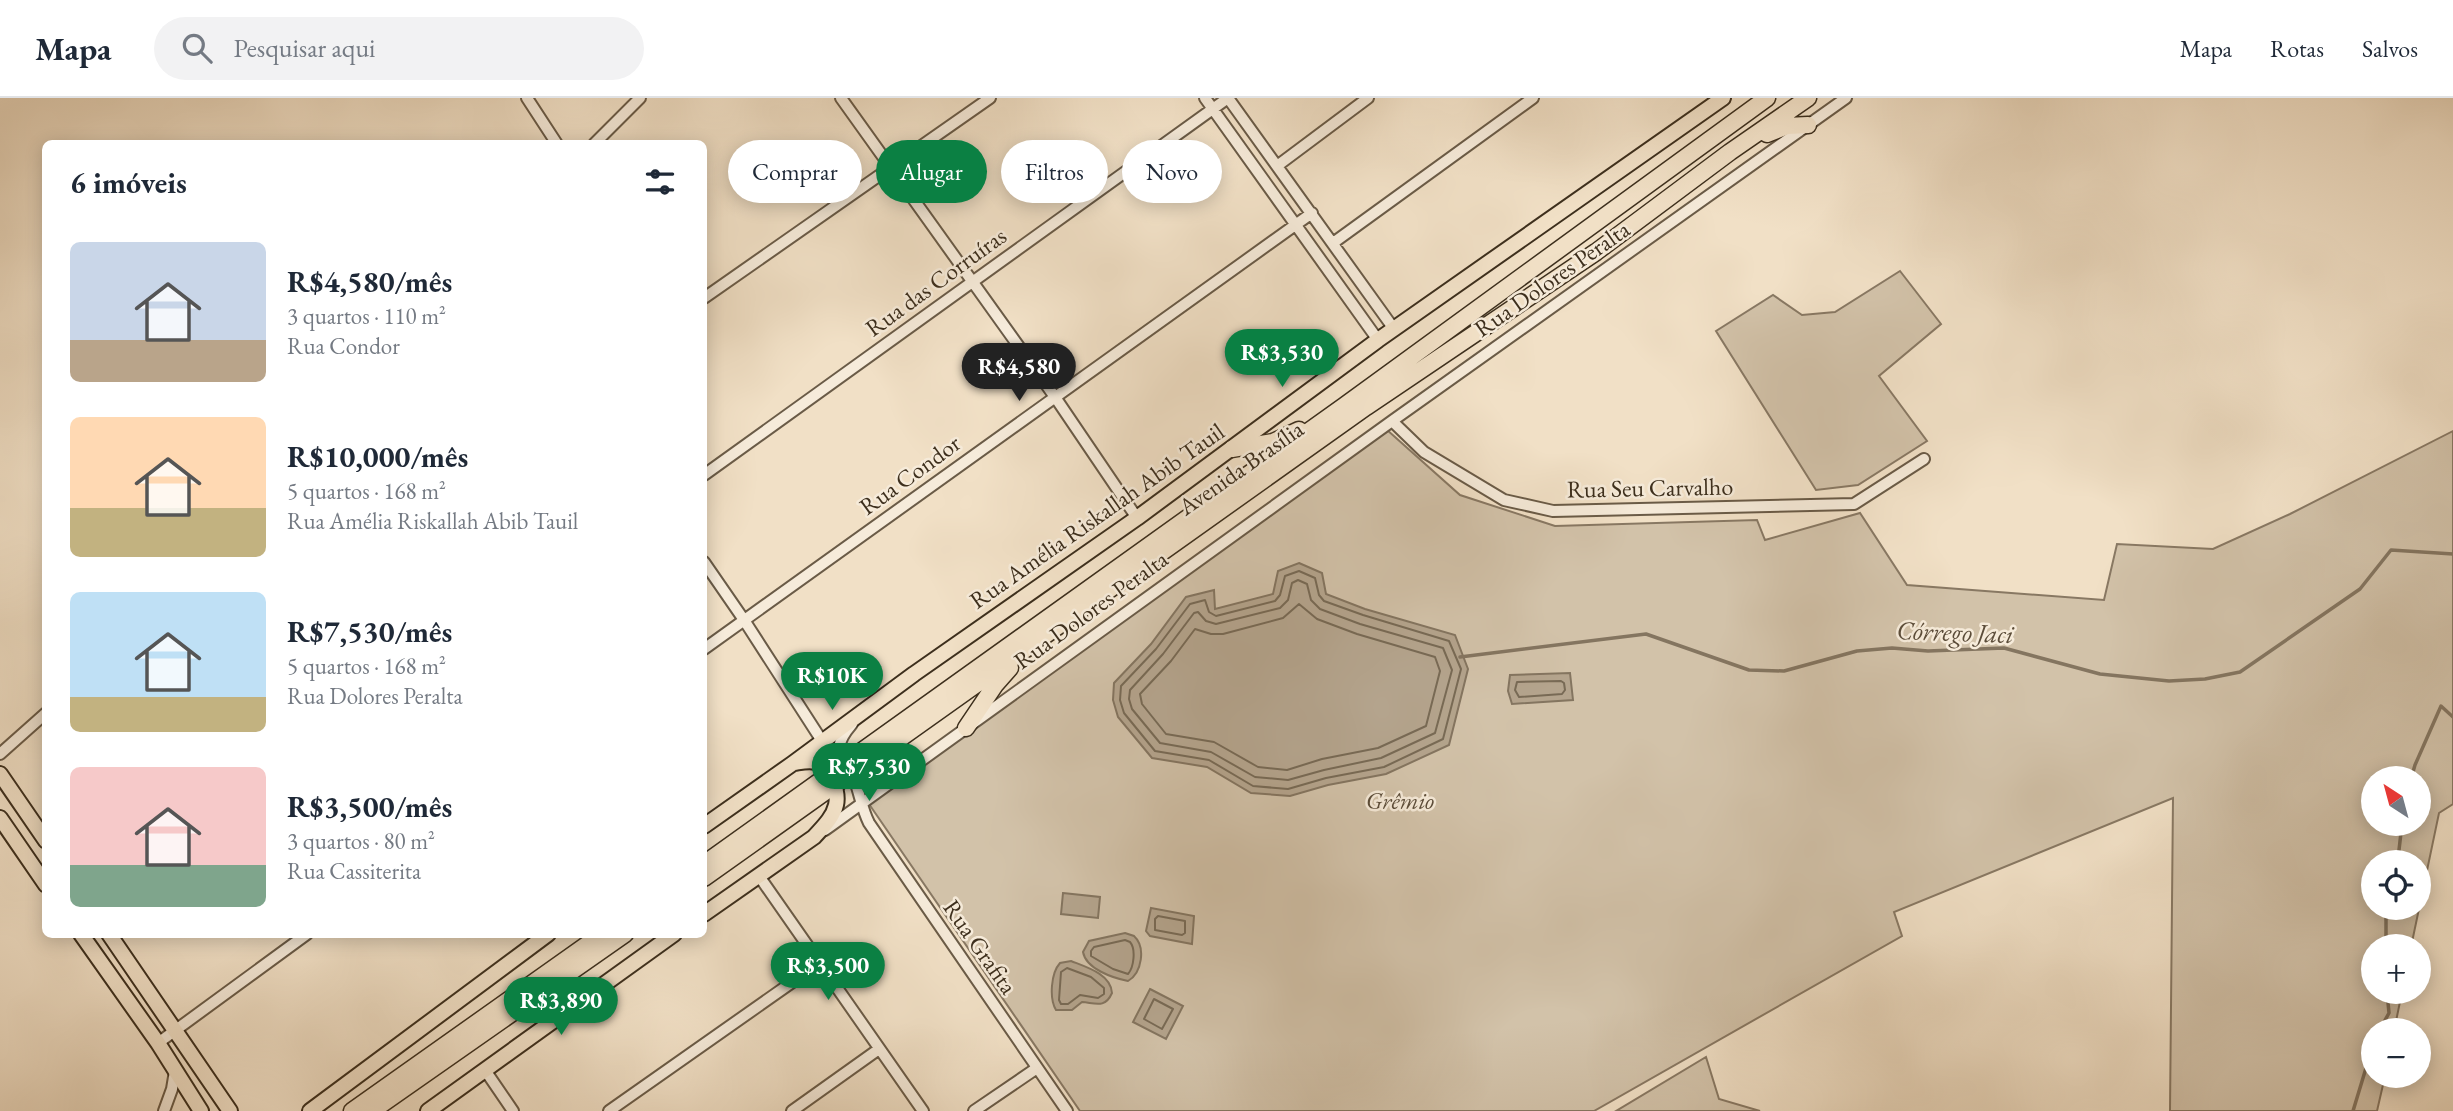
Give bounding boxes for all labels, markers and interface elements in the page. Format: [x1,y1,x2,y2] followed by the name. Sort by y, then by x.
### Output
[154,17,644,80] search box
[35,27,112,70] text: Mapa
[178,29,216,67] icon: search
[234,31,376,65] text: Pesquisar aqui
[2180,33,2232,64] text: Mapa
[2270,33,2324,64] text: Rotas
[2362,33,2418,64] text: Salvos
[728,140,862,203] chip: Comprar
[876,140,987,203] chip: Alugar
[1001,140,1108,203] chip: Filtros
[1122,140,1222,203] chip: Novo
[70,163,187,202] text: 6 imóveis
[641,163,679,201] icon: filters
[1468,213,1636,344] street label: Rua Dolores Peralta
[859,220,1012,343] street label: Rua das Corruíras
[287,262,452,301] text: R$4,580/mês
[126,270,210,354] icon: home
[287,301,446,331] text: 3 quartos · 110 m²
[1217,330,1347,389] pin: R$3,530
[287,331,400,361] text: Rua Condor
[1241,337,1323,367] text: R$3,530
[954,344,1084,403] pin: R$4,580
[978,351,1060,381] text: R$4,580
[1171,413,1310,523] street label: Avenida Brasília
[963,416,1230,615] street label: Rua Amélia Riskallah Abib Tauil
[853,427,966,522] street label: Rua Condor
[287,437,468,476] text: R$10,000/mês
[126,445,210,529] icon: home
[1566,471,1734,504] street label: Rua Seu Carvalho
[287,476,446,506] text: 5 quartos · 168 m²
[287,506,578,536] text: Rua Amélia Riskallah Abib Tauil
[1007,543,1174,676] street label: Rua Dolores Peralta
[287,612,452,651] text: R$7,530/mês
[1896,613,2015,651] water label: Córrego Jaci
[126,620,210,704] icon: home
[287,651,446,681] text: 5 quartos · 168 m²
[783,652,881,712] pin: R$10K
[797,660,867,690] text: R$10K
[287,681,463,711] text: Rua Dolores Peralta
[804,744,934,803] pin: R$7,530
[828,751,910,781] text: R$7,530
[2361,766,2431,836] north arrow
[2361,766,2431,1088] map controls
[1366,785,1434,816] park label: Grêmio
[287,787,452,826] text: R$3,500/mês
[126,795,210,879] icon: home
[287,826,435,856] text: 3 quartos · 80 m²
[2361,850,2431,920] button: locate
[287,856,421,886] text: Rua Cassiterita
[937,893,1025,1000] street label: Rua Grafita
[2361,934,2431,1004] button: +
[763,942,893,1002] pin: R$3,500
[787,950,869,980] text: R$3,500
[496,978,626,1037] pin: R$3,890
[520,985,602,1015] text: R$3,890
[2361,1018,2431,1088] button: −

